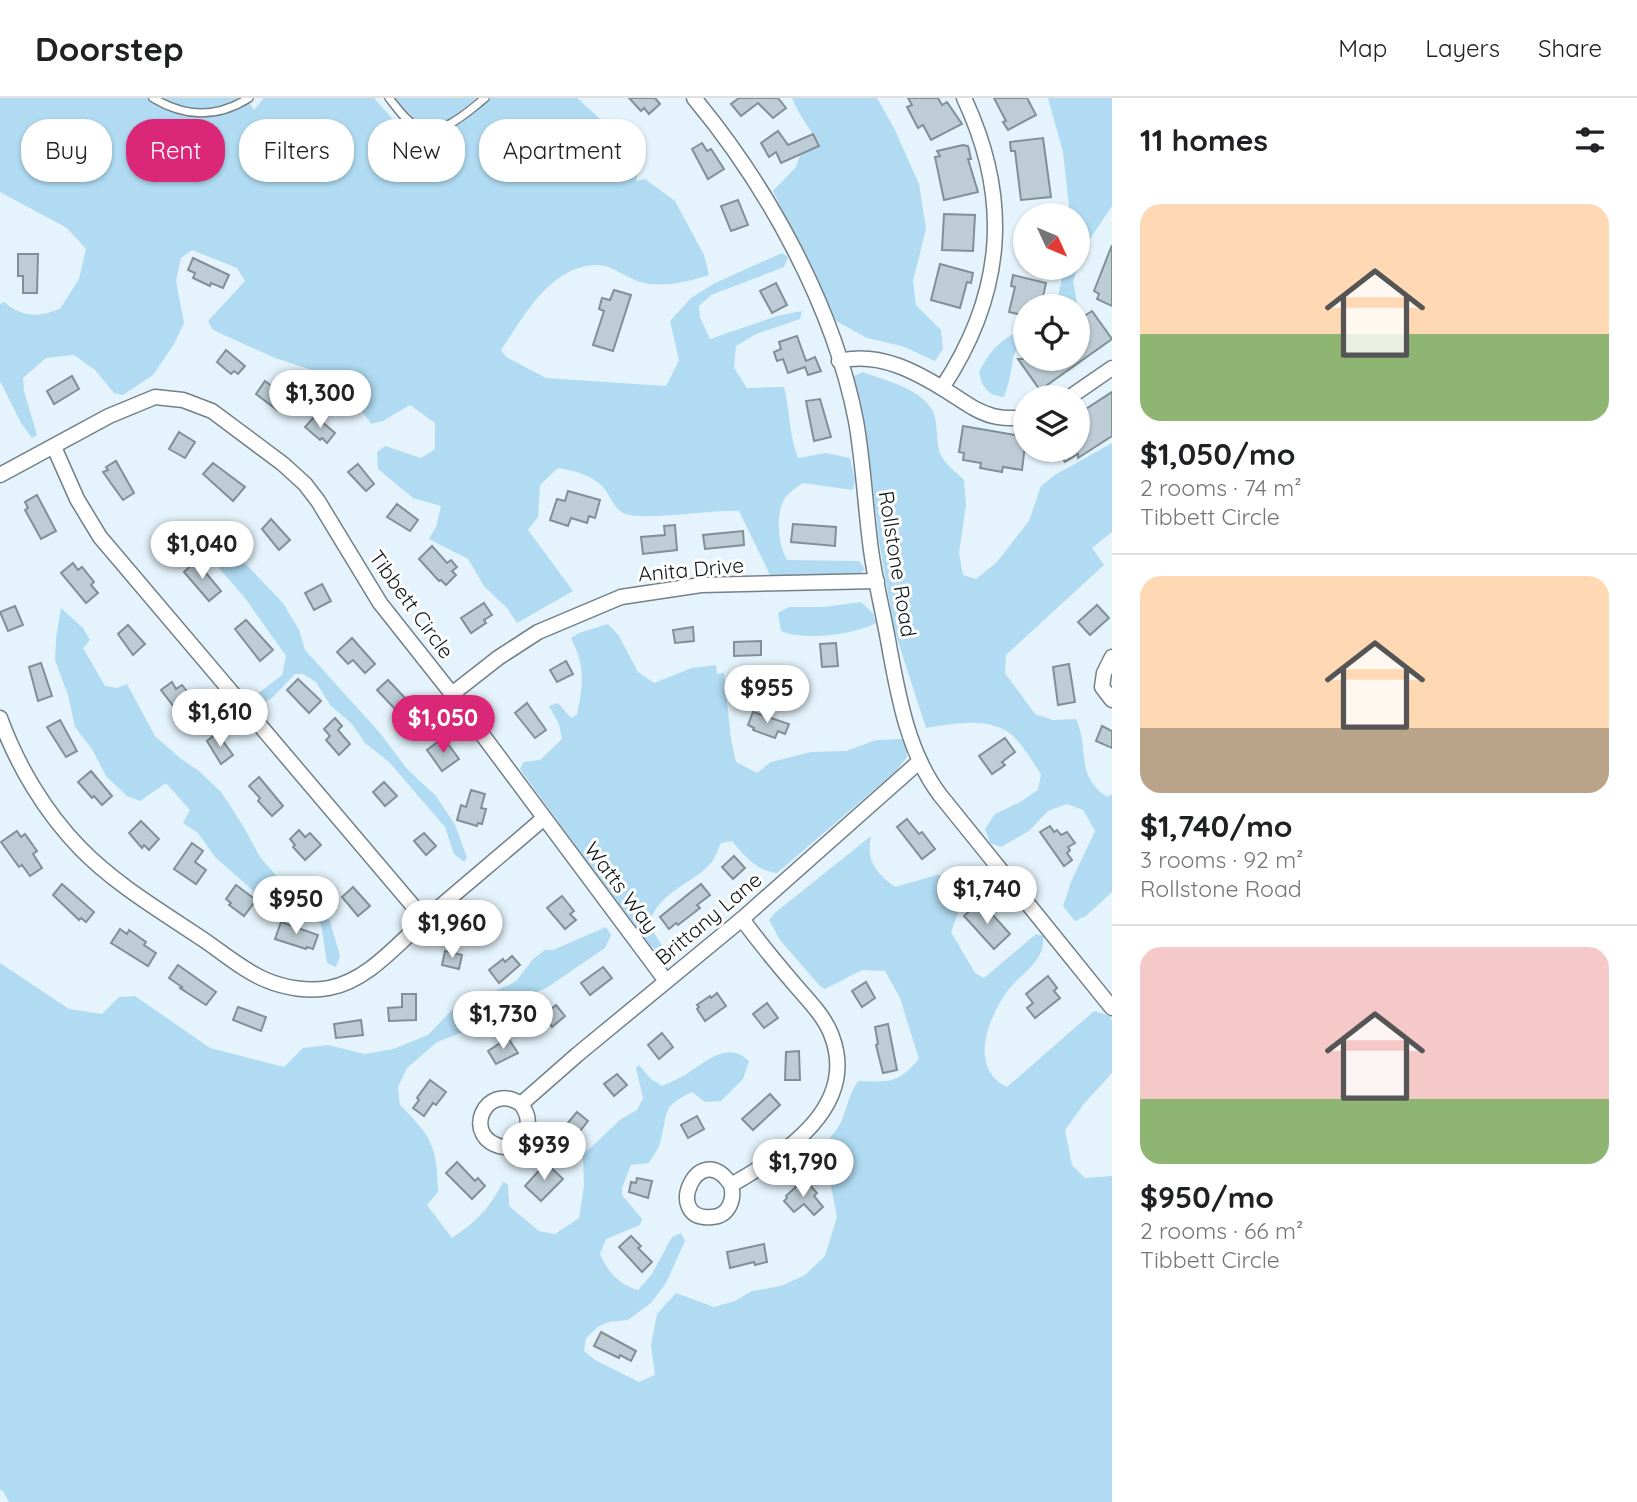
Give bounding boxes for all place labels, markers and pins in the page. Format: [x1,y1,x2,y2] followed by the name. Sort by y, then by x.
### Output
[263,370,377,430] pin: $1,300
[145,522,259,581] pin: $1,040
[726,666,808,725] pin: $955
[163,690,277,749] pin: $1,610
[386,696,500,755] pin: $1,050
[930,866,1044,926] pin: $1,740
[255,876,337,936] pin: $950
[395,900,509,960] pin: $1,960
[446,992,560,1051] pin: $1,730
[503,1122,585,1182] pin: $939
[746,1140,860,1199] pin: $1,790

